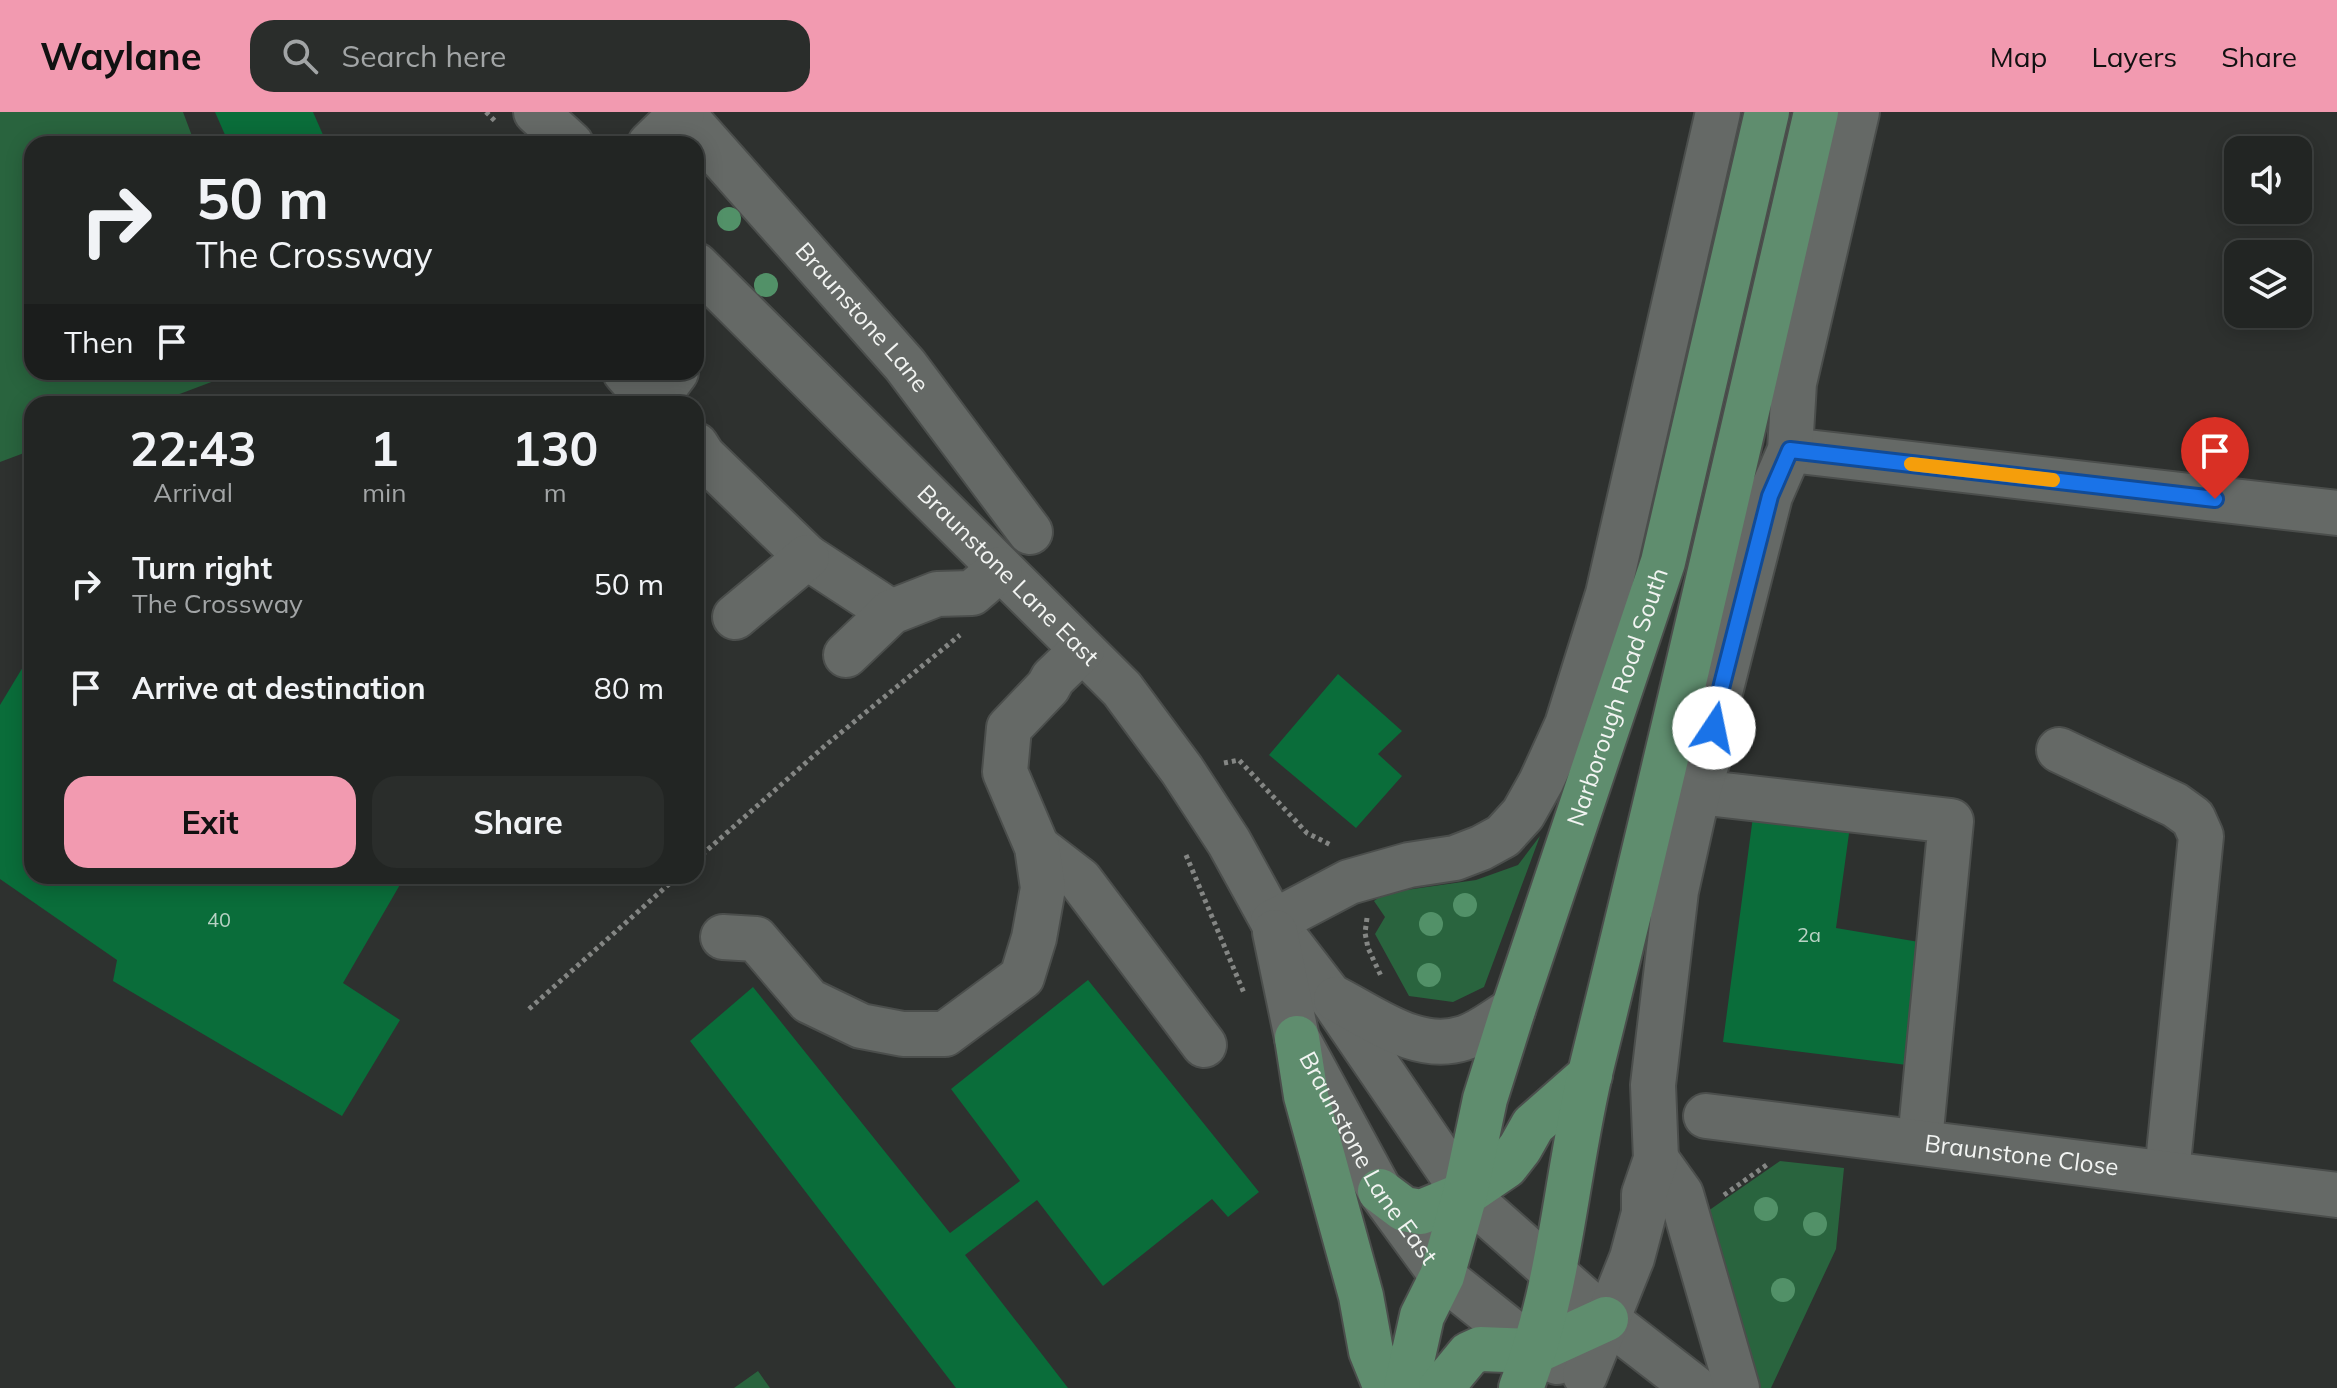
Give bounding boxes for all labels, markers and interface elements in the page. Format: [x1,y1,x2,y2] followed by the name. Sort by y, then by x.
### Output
[250,20,810,92] search box
[40,32,202,80] text: Waylane
[278,34,322,78] icon: search
[342,37,506,75] text: Search here
[1990,39,2047,74] text: Map
[2091,39,2177,74] text: Layers
[2221,39,2297,74] text: Share
[2224,136,2312,328] map controls
[2224,136,2312,224] button: sound
[196,163,329,233] text: 50 m
[64,168,168,272] icon: right
[196,232,433,277] text: The Crossway
[789,236,936,398] street label: Braunstone Lane
[2224,240,2312,328] button: layers
[150,320,194,364] icon: arrive
[64,323,134,361] text: Then
[2181,417,2249,499] pin
[130,418,257,478] text: 22:43
[370,418,399,478] text: 1
[512,418,598,478] text: 130
[2193,429,2237,473] icon: arrive
[153,476,233,509] text: Arrival
[362,476,406,509] text: min
[544,476,567,509] text: m
[912,478,1106,671] street label: Braunstone Lane East
[132,549,272,587] text: Turn right
[64,562,108,606] icon: right
[1560,564,1674,830] street label: Narborough Road South
[594,565,664,603] text: 50 m
[132,587,303,620] text: The Crossway
[64,666,108,710] icon: arrive
[132,669,426,707] text: Arrive at destination
[594,669,664,707] text: 80 m
[1672,686,1756,770] position arrow
[64,776,356,868] button: Exit
[372,776,664,868] button: Share
[207,907,231,932] house number: 40
[1797,922,1821,947] house number: 2a
[1293,1046,1445,1270] street label: Braunstone Lane East
[1923,1127,2120,1182] street label: Braunstone Close

